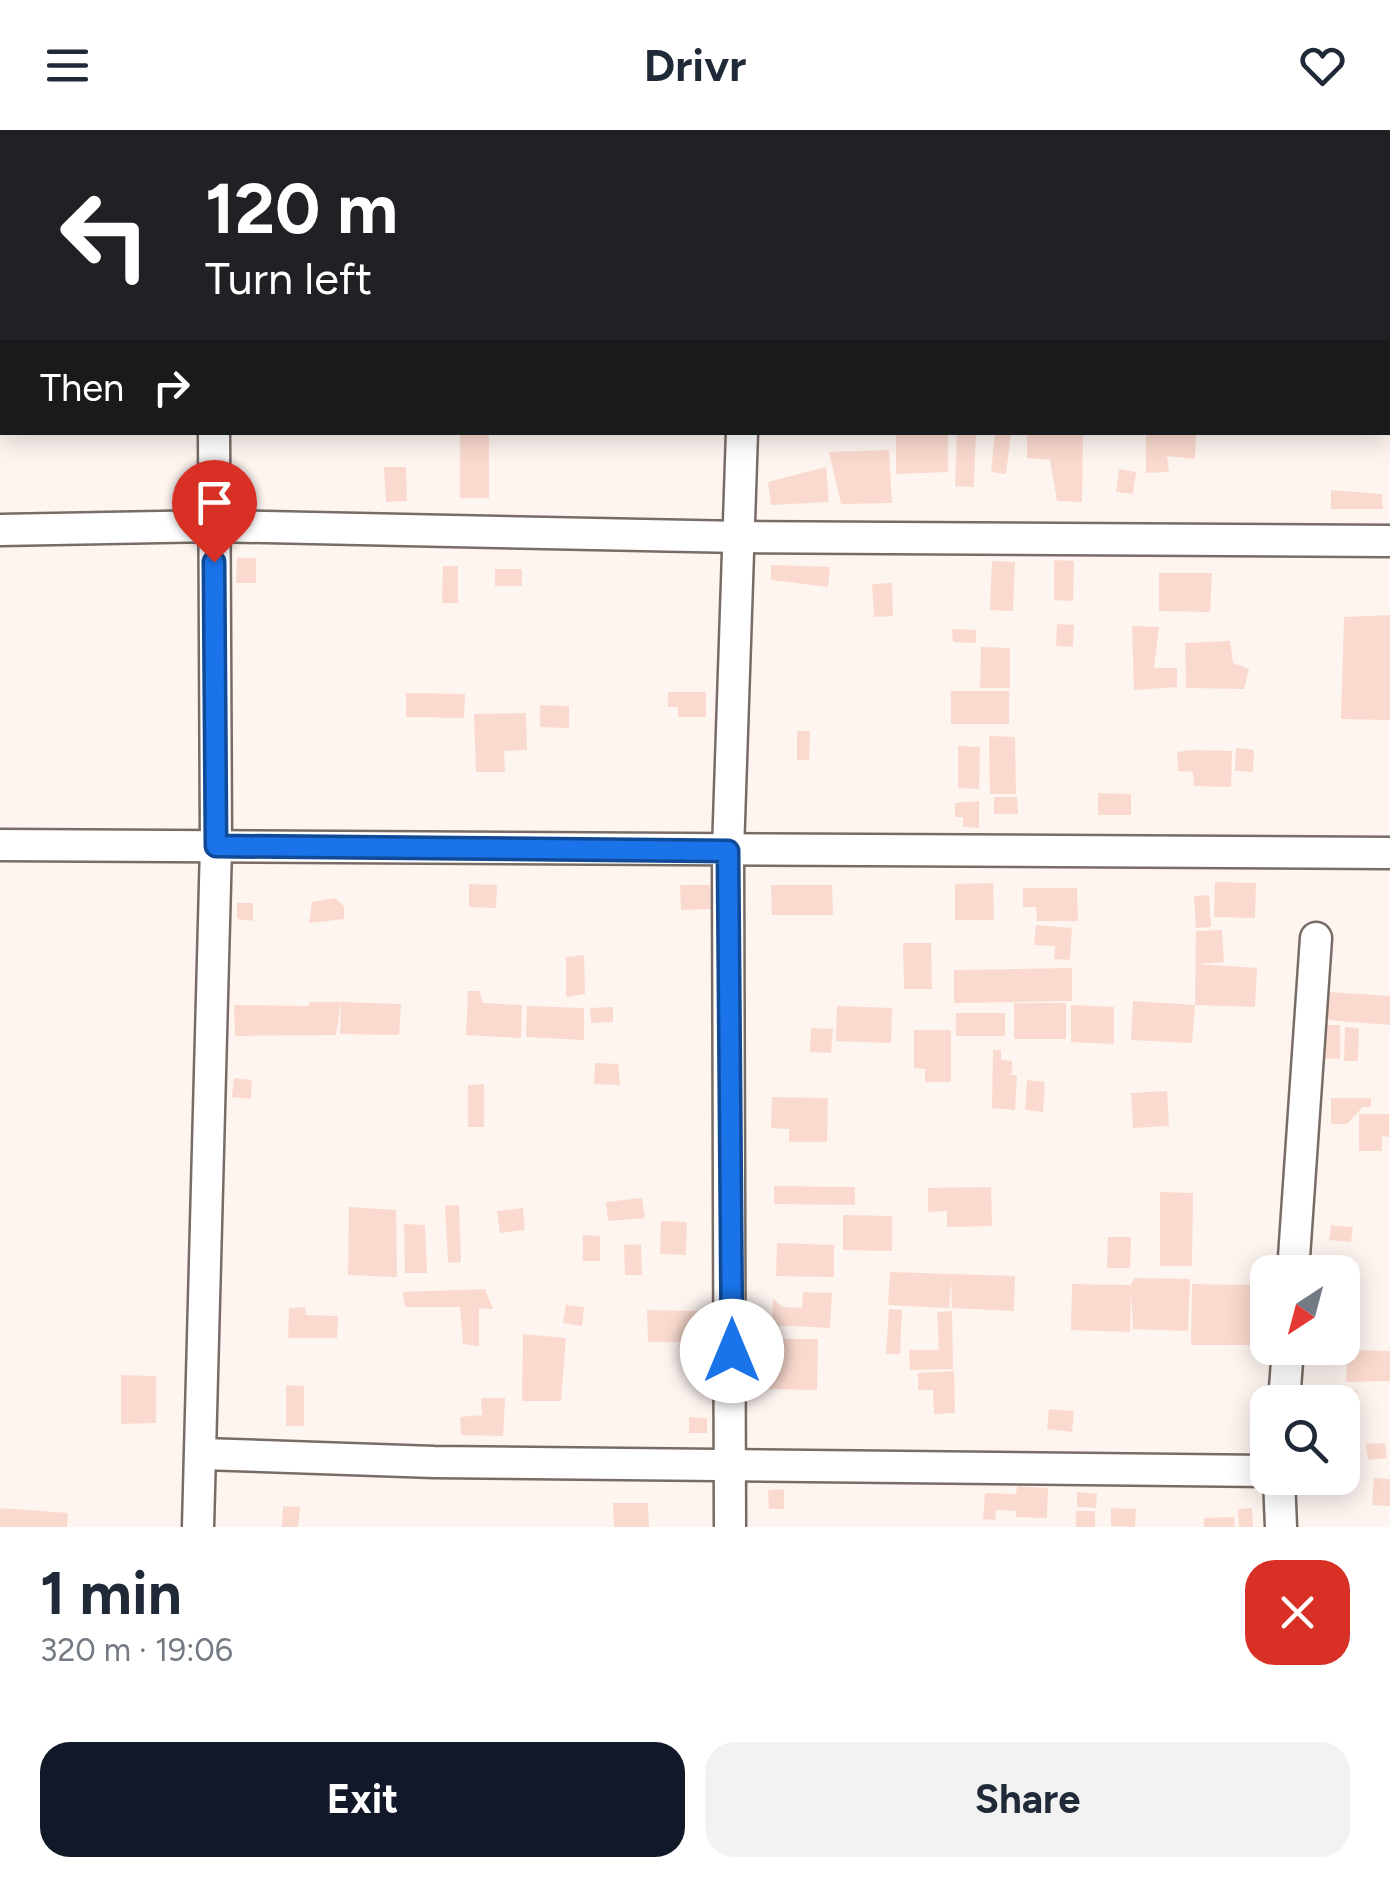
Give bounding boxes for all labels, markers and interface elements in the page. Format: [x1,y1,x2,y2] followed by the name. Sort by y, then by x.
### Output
[40,38,95,93] icon: menu
[644,38,746,92] text: Drivr
[1295,38,1350,93] icon: heart
[205,166,398,251] text: 120 m
[40,170,170,300] icon: left
[205,251,372,305] text: Turn left
[144,360,199,415] icon: right
[40,365,124,411] text: Then
[172,460,257,563] pin
[187,475,242,530] icon: arrive
[1250,1255,1360,1365] north arrow
[1250,1255,1360,1495] map controls
[680,1299,784,1403] position arrow
[1250,1385,1360,1495] button: search
[40,1557,182,1629] text: 1 min
[1245,1560,1350,1665] button: close
[40,1631,233,1669] text: 320 m · 19:06
[40,1742,685,1857] button: Exit
[705,1742,1350,1857] button: Share

